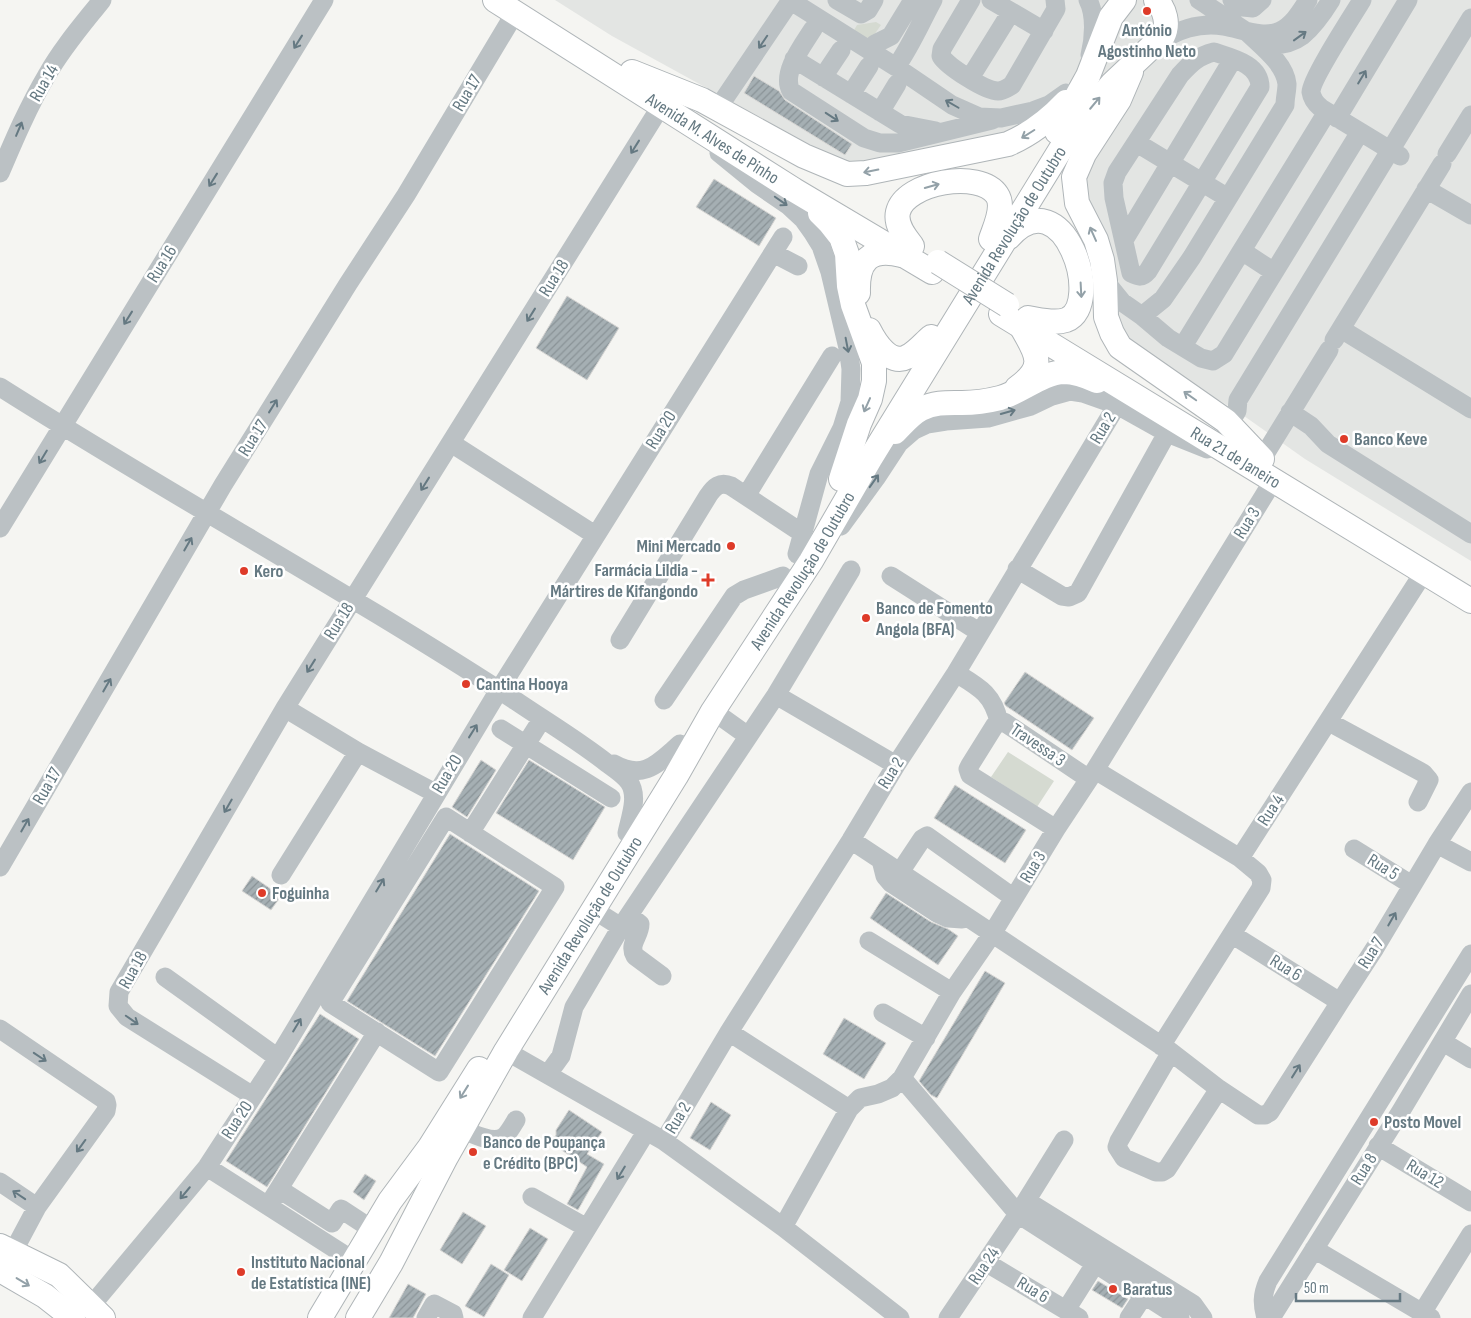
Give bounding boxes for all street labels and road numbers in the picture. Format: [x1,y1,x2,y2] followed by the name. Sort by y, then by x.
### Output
[25,60,63,105] street label: Rua 14
[448,70,486,115] street label: Rua 17
[642,88,783,188] street label: Avenida M. Alves de Pinho
[957,142,1071,309] street label: Avenida Revolução de Outubro
[143,241,182,286] street label: Rua 16
[535,255,574,300] street label: Rua 18
[641,407,681,453] street label: Rua 20
[1085,408,1121,448] street label: Rua 2
[234,415,273,460] street label: Rua 17
[1187,422,1284,493] street label: Rua 21 de Janeiro
[745,488,859,654] street label: Avenida Revolução de Outubro
[1229,503,1265,543] street label: Rua 3
[320,598,359,643] street label: Rua 18
[1007,719,1069,771] street label: Travessa 3
[427,751,467,797] street label: Rua 20
[873,753,909,793] street label: Rua 2
[28,763,66,808] street label: Rua 17
[1253,790,1289,830] street label: Rua 4
[533,832,647,999] street label: Avenida Revolução de Outubro
[1015,847,1051,887] street label: Rua 3
[1364,849,1402,885] street label: Rua 5
[1353,933,1389,972] street label: Rua 7
[114,947,152,993] street label: Rua 18
[1266,950,1306,986] street label: Rua 6
[217,1097,257,1143] street label: Rua 20
[660,1098,696,1138] street label: Rua 2
[1346,1149,1382,1189] street label: Rua 8
[1403,1155,1447,1193] street label: Rua 12
[964,1243,1004,1289] street label: Rua 24
[1013,1272,1053,1308] street label: Rua 6

